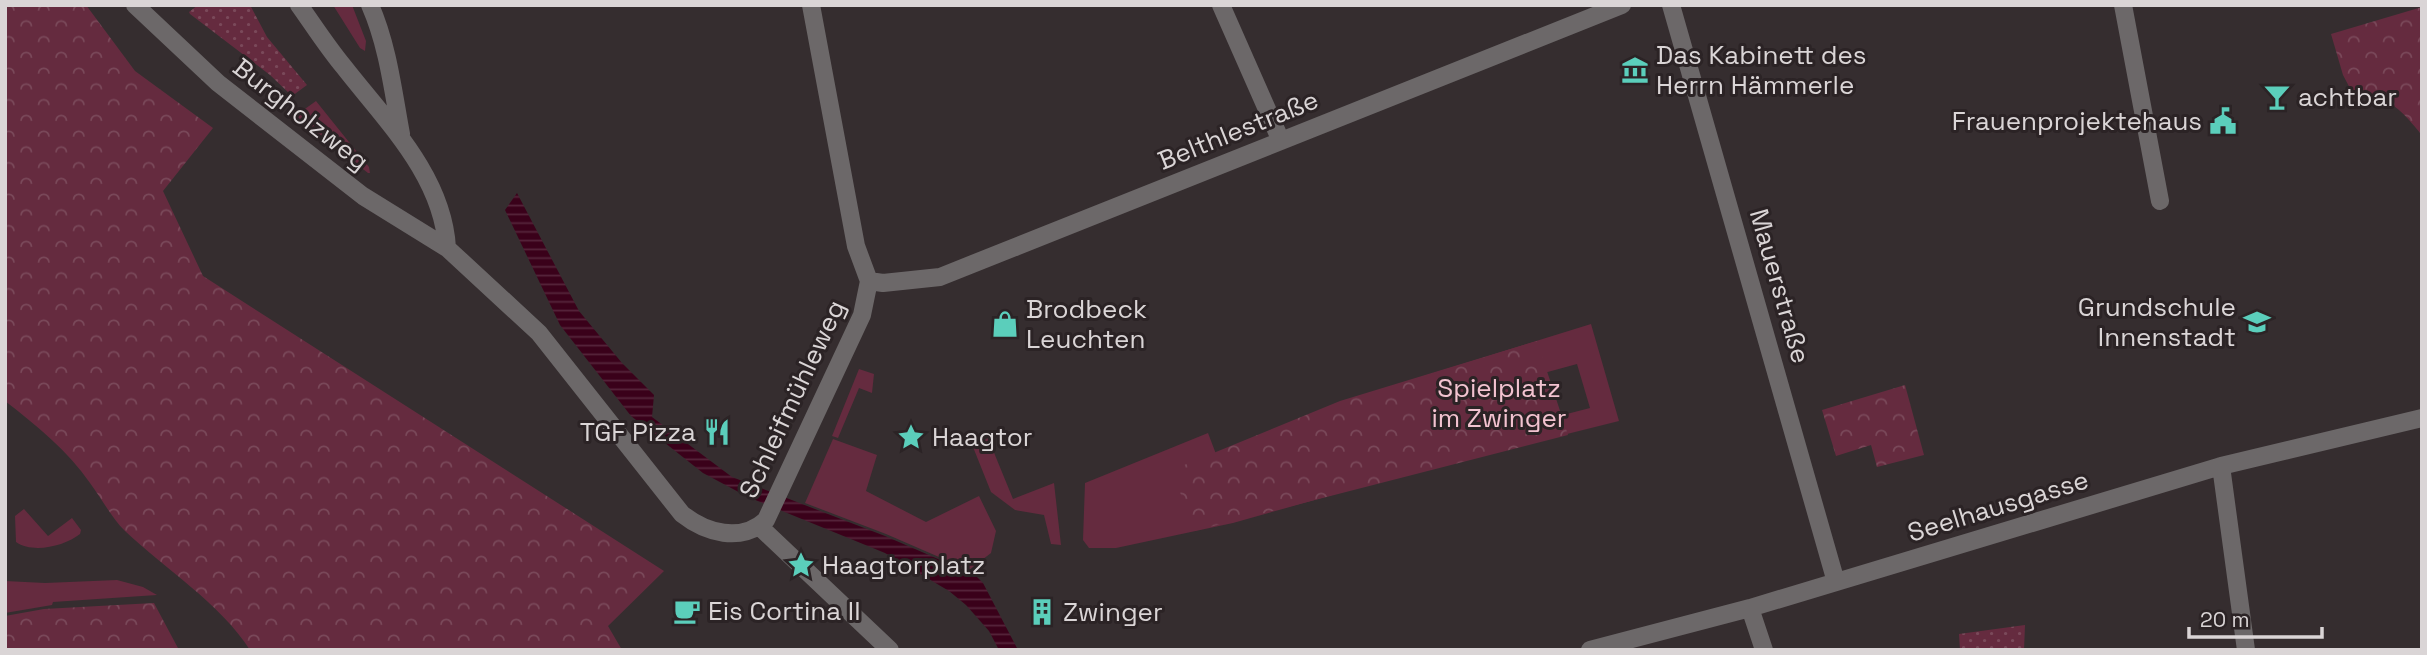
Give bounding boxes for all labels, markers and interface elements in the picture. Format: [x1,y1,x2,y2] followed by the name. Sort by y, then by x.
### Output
[1656,38,1867,102] place label: Das Kabinett des Herrn Hämmerle
[226,50,376,178] street label: Burgholzweg
[1620,55,1650,85] museum icon: Das Kabinett des Herrn Hämmerle
[2298,80,2397,114] place label: achtbar
[1153,82,1323,178] street label: Belthlestraße
[2262,82,2292,112] bar icon: achtbar
[1952,104,2202,138] place label: Frauenprojektehaus
[2208,106,2238,136] public building icon: Frauenprojektehaus
[1742,205,1818,367] street label: Mauerstraße
[2078,290,2236,354] place label: Grundschule Innenstadt
[1026,292,1147,356] place label: Brodbeck Leuchten
[731,294,853,504] street label: Schleifmühleweg
[2242,307,2272,337] school or university icon: Grundschule Innenstadt
[990,309,1020,339] shop icon: Brodbeck Leuchten
[1431,371,1567,435] park label: Spielplatz im Zwinger
[580,415,696,449] place label: TGF Pizza
[702,417,732,447] restaurant icon: TGF Pizza
[932,420,1033,454] place label: Haagtor
[896,422,926,452] place icon: Haagtor
[1903,462,2093,550] street label: Seelhausgasse
[822,548,985,582] place label: Haagtorplatz
[786,550,816,580] place icon: Haagtorplatz
[708,594,861,628] place label: Eis Cortina II
[1063,595,1163,629] place label: Zwinger
[672,596,702,626] cafe icon: Eis Cortina II
[2189,596,2322,640] scale bar
[1027,597,1057,627] building icon: Zwinger
[2200,606,2250,633] text: 20 m

